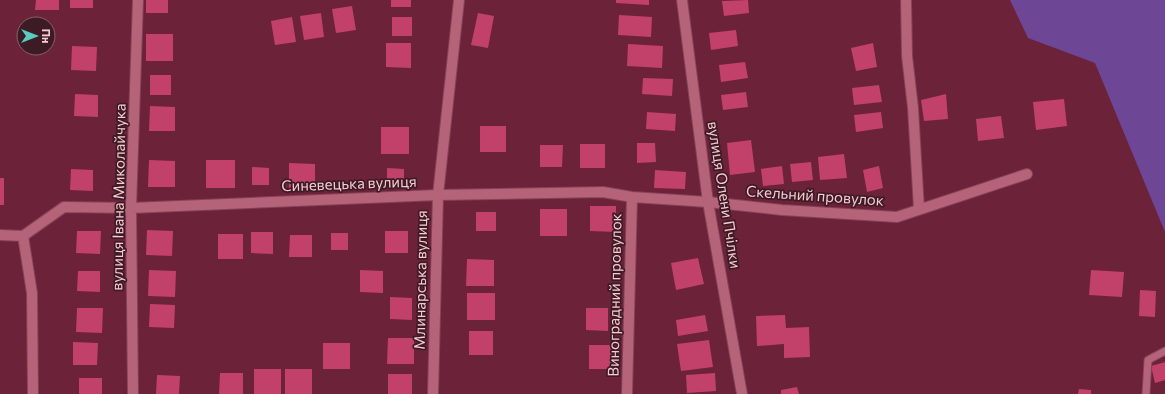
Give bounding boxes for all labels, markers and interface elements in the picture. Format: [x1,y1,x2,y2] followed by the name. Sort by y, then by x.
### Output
[16,16,56,56] north arrow
[40,29,53,43] text: Пн
[107,103,129,291] street label: вулиця Івана Миколайчука
[704,120,746,270] street label: вулиця Олени Пчілки
[281,172,417,194] street label: Синевецька вулиця
[746,181,885,209] street label: Скельний провулок
[410,210,430,350] street label: Млинарська вулиця
[604,213,624,377] street label: Виноградний провулок

